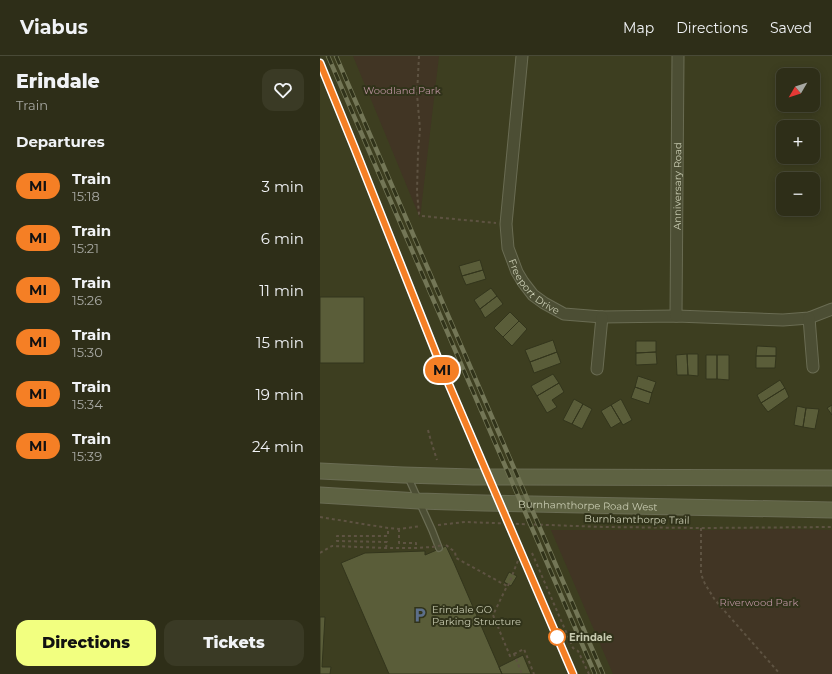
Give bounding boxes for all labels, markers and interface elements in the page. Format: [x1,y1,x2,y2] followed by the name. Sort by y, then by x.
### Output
[20,16,88,39] text: Viabus
[623,19,654,37] text: Map
[676,19,748,37] text: Directions
[770,19,812,37] text: Saved
[776,68,820,112] north arrow
[776,68,820,216] map controls
[262,69,304,111] button: heart
[16,70,100,93] text: Erindale
[363,84,441,97] park label: Woodland Park
[16,97,48,113] text: Train
[776,120,820,164] button: +
[16,132,105,151] text: Departures
[671,142,684,230] street label: Anniversary Road
[72,169,111,188] text: Train
[776,172,820,216] button: −
[29,177,47,195] text: MI
[262,177,304,196] text: 3 min
[72,188,100,204] text: 15:18
[72,221,111,240] text: Train
[29,229,47,247] text: MI
[261,229,304,248] text: 6 min
[72,240,99,256] text: 15:21
[506,257,562,317] street label: Freeport Drive
[72,273,111,292] text: Train
[29,281,47,299] text: MI
[259,281,304,300] text: 11 min
[72,292,102,308] text: 15:26
[72,325,111,344] text: Train
[29,333,47,351] text: MI
[256,333,304,352] text: 15 min
[72,344,103,360] text: 15:30
[424,357,460,383] line badge: MI
[433,361,451,379] text: MI
[72,377,111,396] text: Train
[29,385,47,403] text: MI
[255,385,304,404] text: 19 min
[72,396,103,412] text: 15:34
[72,429,111,448] text: Train
[29,437,47,455] text: MI
[252,437,304,456] text: 24 min
[72,448,102,464] text: 15:39
[518,498,657,513] street label: Burnhamthorpe Road West
[584,512,690,527] street label: Burnhamthorpe Trail
[720,596,798,609] park label: Riverwood Park
[432,603,521,628] place label: Erindale GO Parking Structure
[411,606,429,624] parking icon: Erindale GO Parking Structure
[16,620,156,666] button: Directions
[164,620,304,666] button: Tickets
[548,628,566,646] marker: Erindale
[569,631,612,644] place label: Erindale

